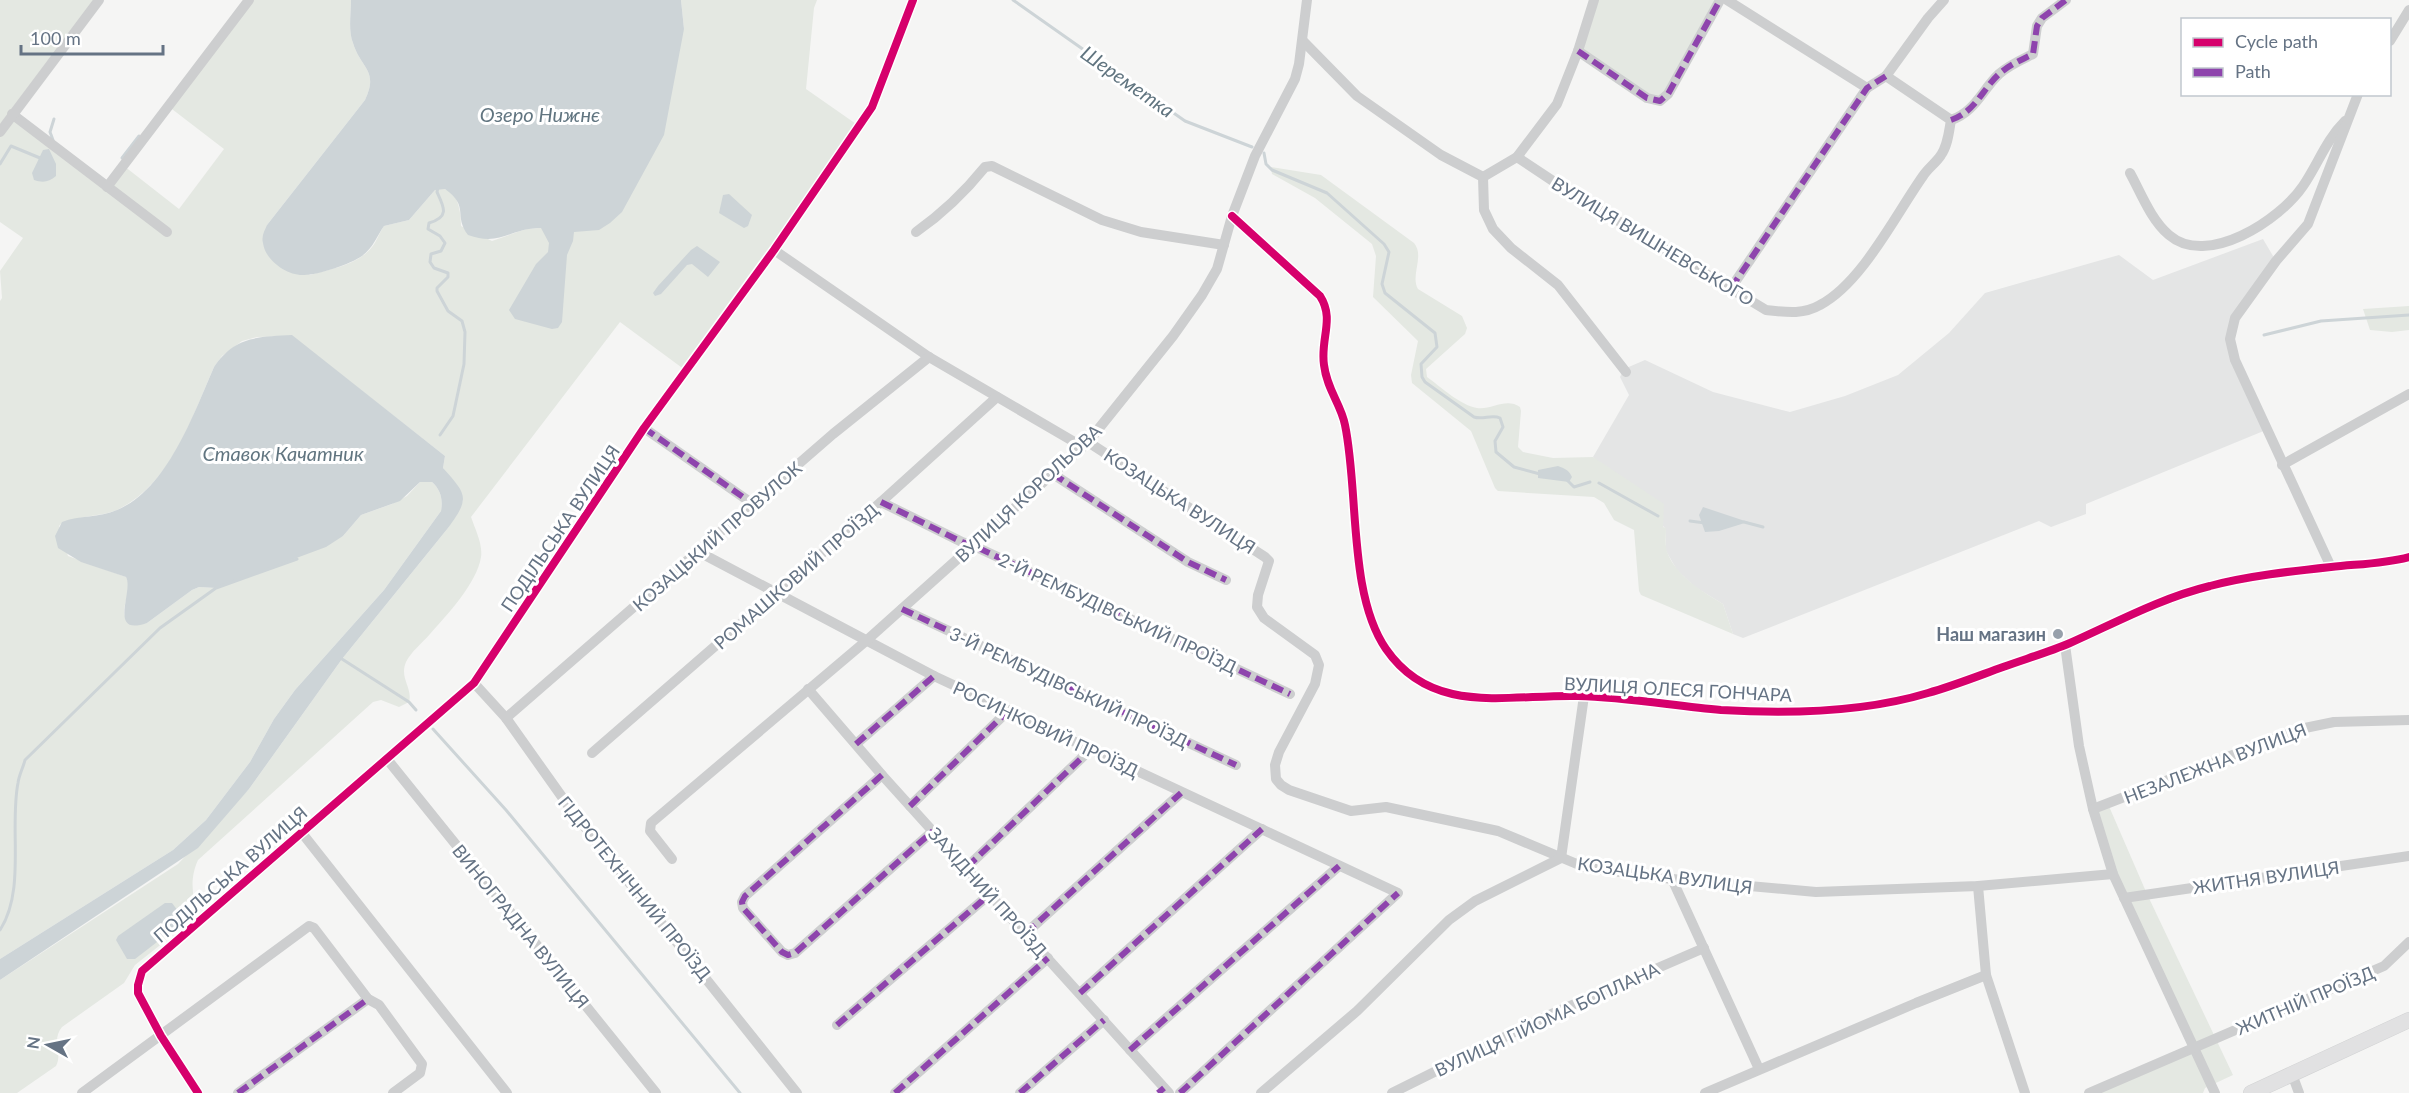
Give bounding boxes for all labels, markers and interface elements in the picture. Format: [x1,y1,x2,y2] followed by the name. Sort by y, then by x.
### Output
[21,18,164,56] scale bar
[2181,18,2391,96] legend
[30,27,81,49] text: 100 m
[2235,30,2318,52] text: Cycle path
[1077,40,1179,122] water label: Шереметка
[2235,60,2271,82] text: Path
[480,102,600,126] water label: Озеро Нижнє
[1548,172,1758,310] street label: ВУЛИЦЯ ВИШНЕВСЬКОГО
[950,419,1106,566] street label: ВУЛИЦЯ КОРОЛЬОВА
[496,440,624,616] street label: ПОДІЛЬСЬКА ВУЛИЦЯ
[202,441,364,465] water label: Ставок Качатник
[1100,444,1260,558] street label: КОЗАЦЬКА ВУЛИЦЯ
[628,457,806,615] street label: КОЗАЦЬКИЙ ПРОВУЛОК
[709,498,883,654] street label: РОМАШКОВИЙ ПРОЇЗД
[995,548,1241,678] street label: 2-Й РЕМБУДІВСЬКИЙ ПРОЇЗД
[946,622,1192,752] street label: 3-Й РЕМБУДІВСЬКИЙ ПРОЇЗД
[1936,623,2046,645] place label: Наш магазин
[2051,627,2065,641] marker: Наш магазин
[1564,672,1793,706] street label: ВУЛИЦЯ ОЛЕСЯ ГОНЧАРА
[950,676,1142,782] street label: РОСИНКОВИЙ ПРОЇЗД
[2121,718,2309,808] street label: НЕЗАЛЕЖНА ВУЛИЦЯ
[554,791,716,985] street label: ГІДРОТЕХНІЧНИЙ ПРОЇЗД
[149,801,311,947] street label: ПОДІЛЬСЬКА ВУЛИЦЯ
[924,823,1052,961] street label: ЗАХІДНИЙ ПРОЇЗД
[448,840,594,1012] street label: ВИНОГРАДНА ВУЛИЦЯ
[1576,852,1754,898] street label: КОЗАЦЬКА ВУЛИЦЯ
[2191,856,2341,898] street label: ЖИТНЯ ВУЛИЦЯ
[1431,957,1664,1081] street label: ВУЛИЦЯ ГІЙОМА БОПЛАНА
[2233,961,2377,1039] street label: ЖИТНІЙ ПРОЇЗД
[18,1015,78,1075] north arrow
[22,1035,43,1050] text: N

